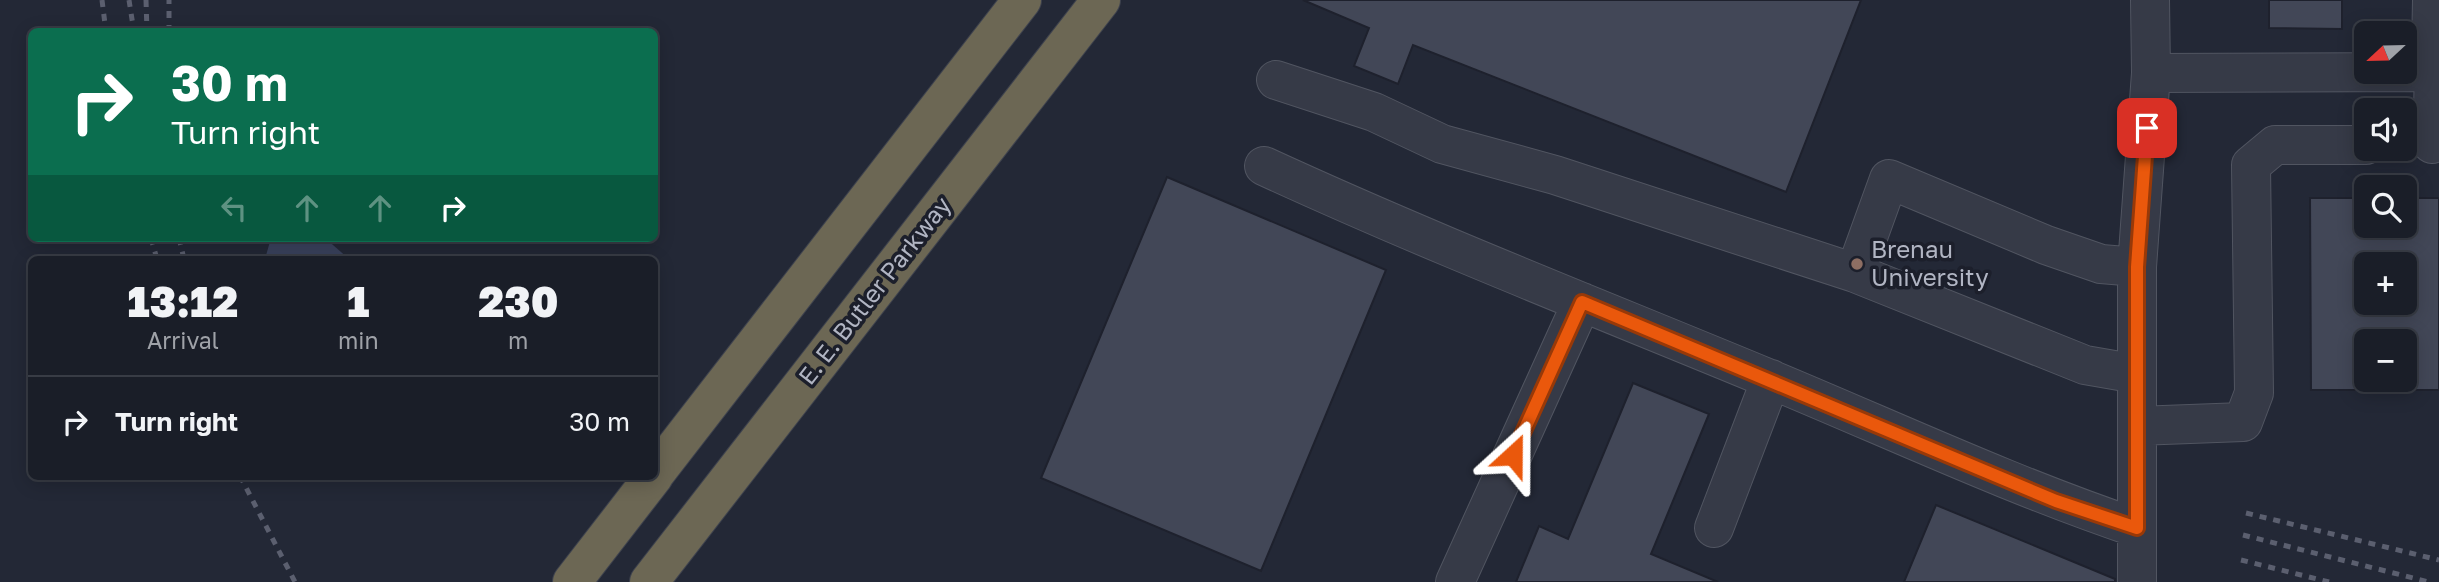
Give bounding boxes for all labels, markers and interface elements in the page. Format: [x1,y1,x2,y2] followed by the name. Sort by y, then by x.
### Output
[2354,21,2417,84] north arrow
[2354,21,2417,392] map controls
[171,53,288,112] text: 30 m
[56,56,147,147] icon: right
[2117,98,2177,158] pin
[2354,98,2417,161] button: sound
[2128,109,2166,147] icon: arrive
[171,113,320,151] text: Turn right
[2354,175,2417,238] button: search
[215,189,253,227] icon: left
[288,189,326,227] icon: ahead
[361,189,399,227] icon: ahead
[434,189,472,227] icon: right
[792,190,956,390] street label: E. E. Butler Parkway
[1871,234,1989,291] place label: Brenau University
[2354,252,2417,315] button: +
[1849,256,1865,272] marker: Brenau University
[128,276,238,326] text: 13:12
[347,276,369,326] text: 1
[478,276,558,326] text: 230
[147,326,219,354] text: Arrival
[338,326,379,354] text: min
[508,326,528,354] text: m
[2354,329,2417,392] button: −
[56,403,94,441] icon: right
[115,406,238,437] text: Turn right
[569,406,630,437] text: 30 m
[1476,418,1550,492] position arrow

